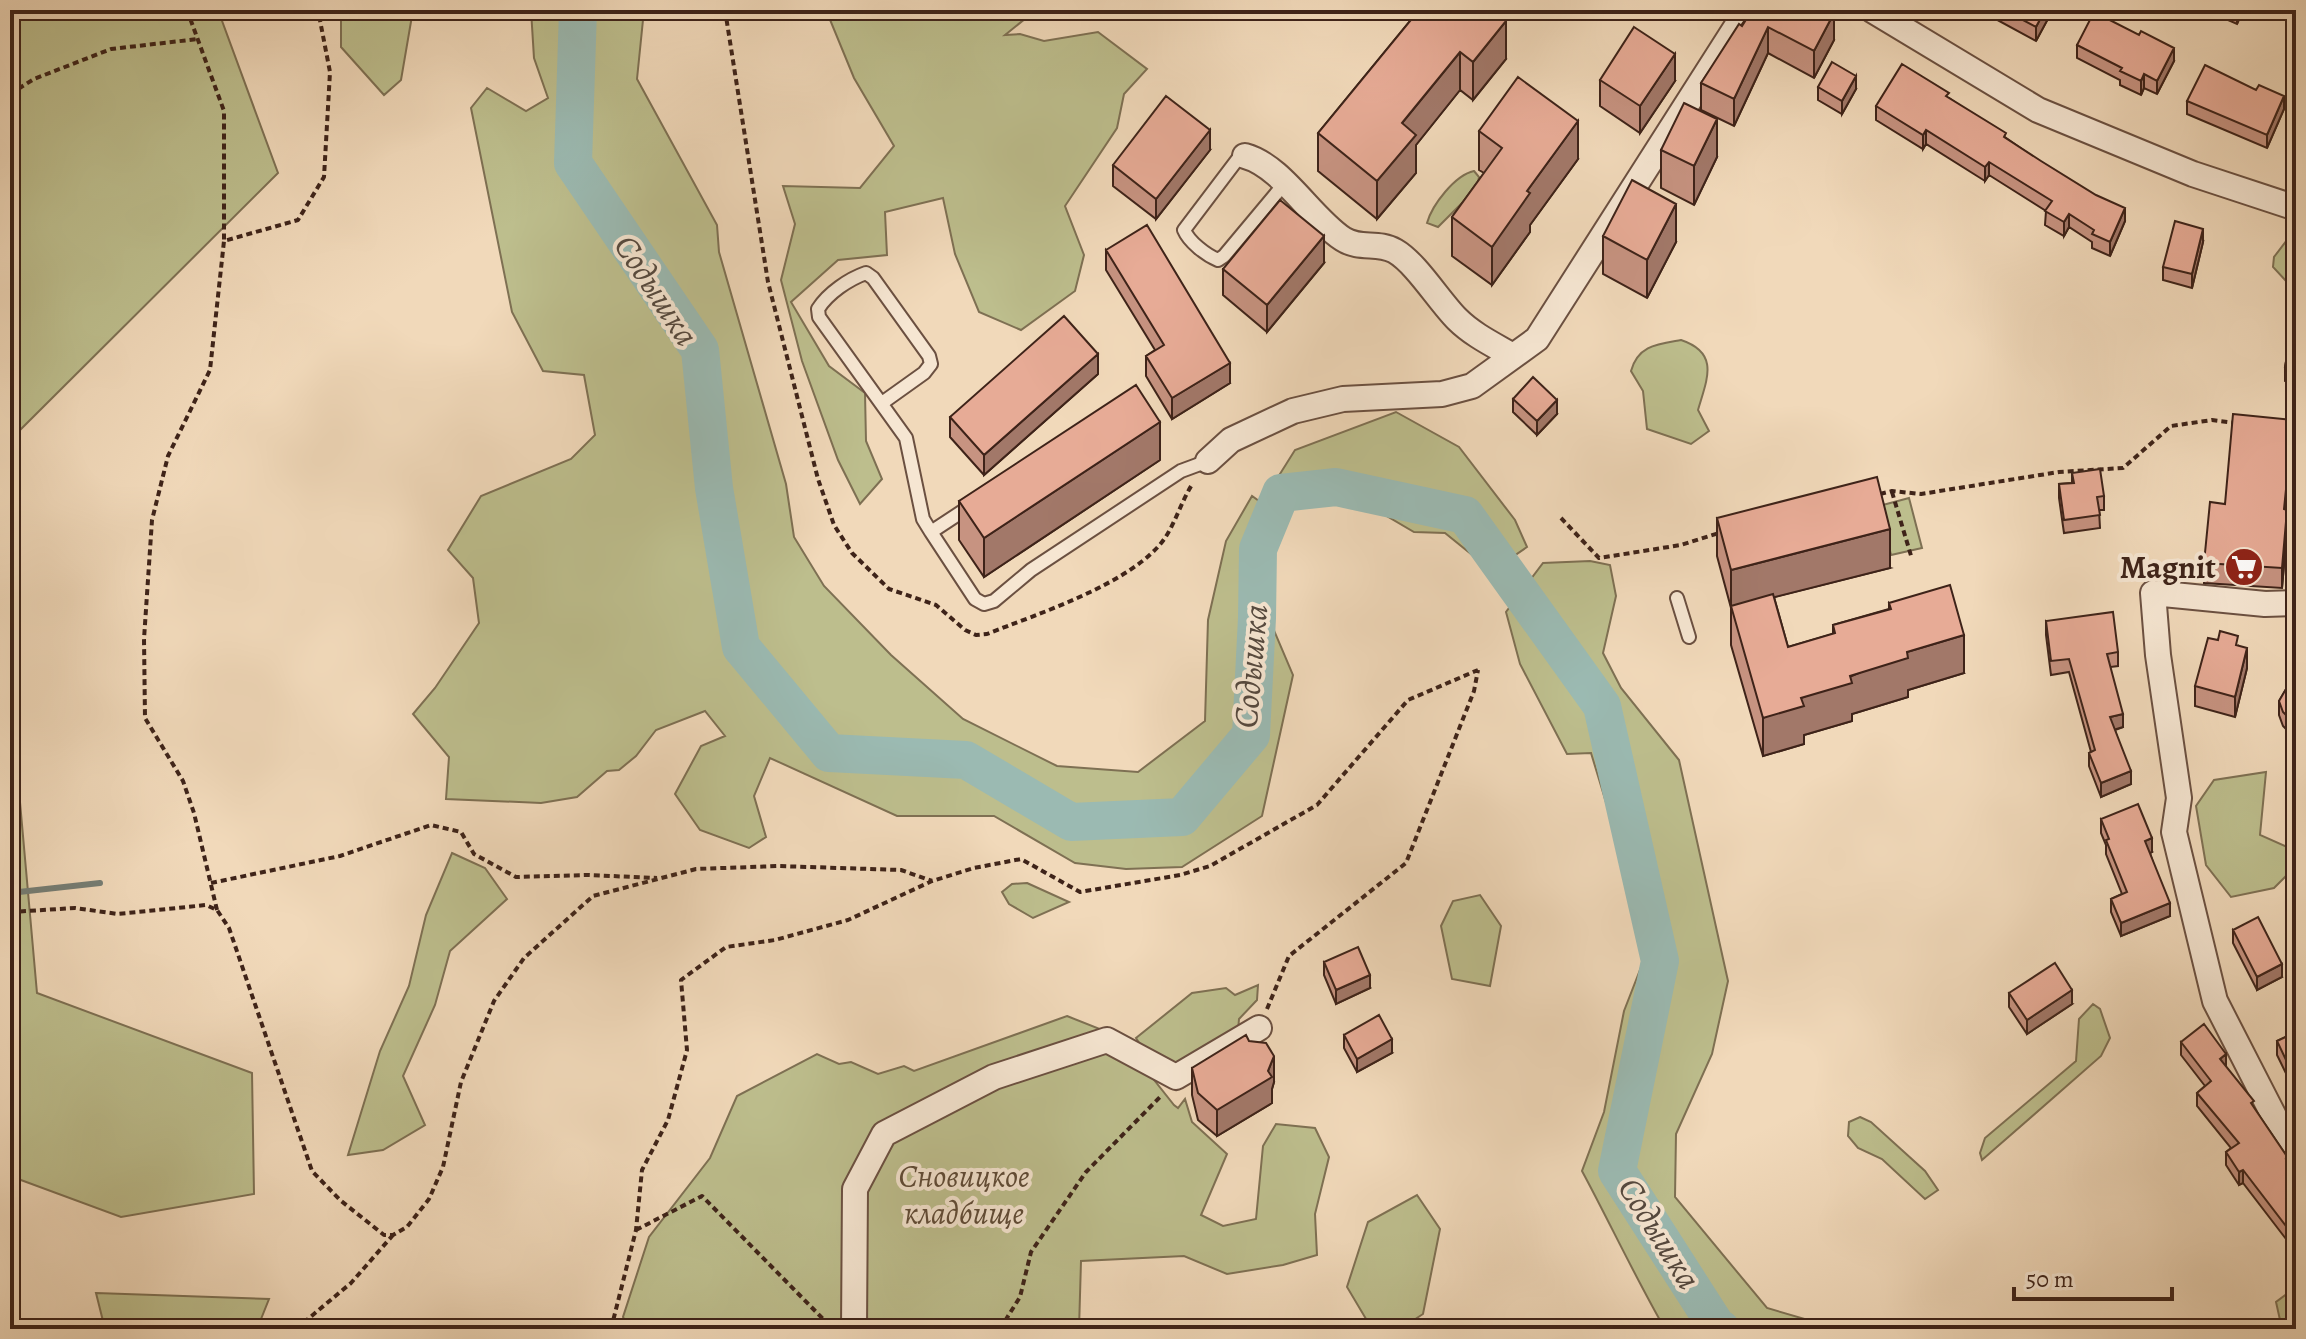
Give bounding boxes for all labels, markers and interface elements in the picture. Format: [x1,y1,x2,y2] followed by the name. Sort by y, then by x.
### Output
[603,225,710,355] water label: Содышка
[2120,545,2216,589] place label: Magnit
[2223,546,2265,588] supermarket icon: Magnit
[1222,602,1279,730] water label: Содышка
[898,1154,1030,1235] park label: Сновицкое кладбище
[1607,1168,1712,1298] water label: Содышка
[2014,1251,2172,1301] scale bar
[2026,1263,2074,1295] text: 50 m

